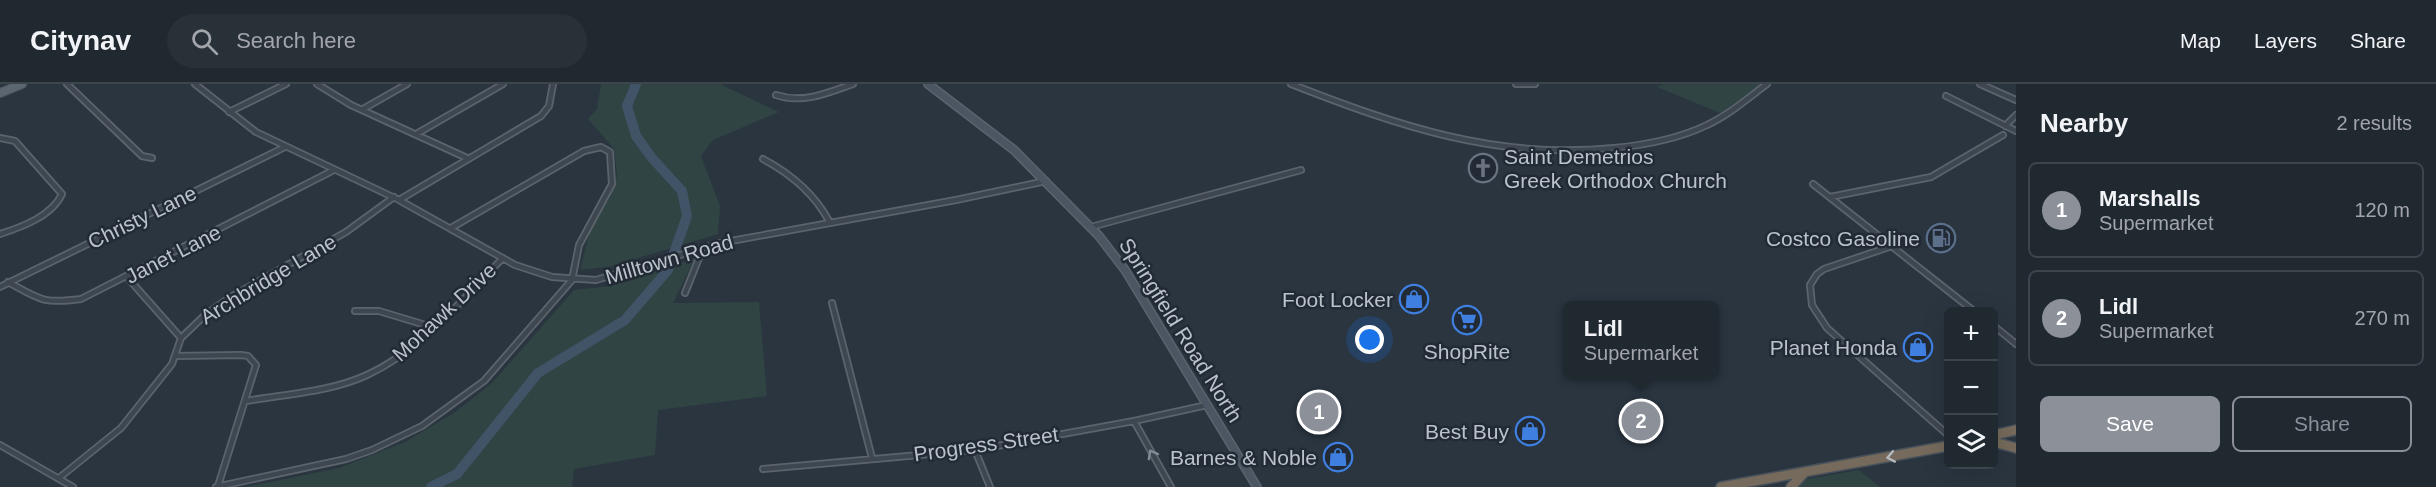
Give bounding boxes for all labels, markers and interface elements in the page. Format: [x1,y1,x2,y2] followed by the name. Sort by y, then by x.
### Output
[167,14,587,68] search box
[30,25,131,56] text: Citynav
[188,25,221,58] icon: search
[236,28,356,53] text: Search here
[2180,29,2221,52] text: Map
[2254,29,2317,52] text: Layers
[2350,29,2406,52] text: Share
[2040,108,2128,138] text: Nearby
[2336,112,2412,134] text: 2 results
[1504,145,1727,192] place label: Saint Demetrios Greek Orthodox Church
[1467,152,1499,184] church icon: Saint Demetrios Greek Orthodox Church
[84,181,200,253] street label: Christy Lane
[2099,186,2201,211] text: Marshalls
[2056,199,2067,221] text: 1
[2354,199,2410,221] text: 120 m
[2099,212,2214,234] text: Supermarket
[121,220,225,288] street label: Janet Lane
[1925,222,1957,254] fuel station icon: Costco Gasoline
[1766,227,1920,250] place label: Costco Gasoline
[196,229,340,329] street label: Archbridge Lane
[602,230,736,288] street label: Milltown Road
[1115,234,1247,426] street label: Springfield Road North
[388,258,500,366] street label: Mohawk Drive
[1398,283,1430,315] shop icon: Foot Locker
[1282,288,1393,311] place label: Foot Locker
[2099,294,2138,319] text: Lidl
[1563,301,1719,379] popup
[1451,304,1483,336] supermarket icon: ShopRite
[1944,307,1998,469] map controls
[1944,307,1998,361] button: +
[2056,307,2067,329] text: 2
[2354,307,2410,329] text: 270 m
[1584,316,1623,341] text: Lidl
[2099,320,2214,342] text: Supermarket
[1355,325,1384,354] your location
[1902,331,1934,363] shop icon: Planet Honda
[1770,336,1897,359] place label: Planet Honda
[1424,340,1510,363] place label: ShopRite
[1584,342,1698,364] text: Supermarket
[1944,361,1998,415] button: −
[1300,390,1338,434] pin: 1
[2040,396,2220,452] button: Save
[2232,396,2412,452] button: Share
[1622,398,1660,444] pin: 2
[1514,415,1546,447] shop icon: Best Buy
[1944,415,1998,469] button: layers
[1425,420,1509,443] place label: Best Buy
[912,422,1060,466] street label: Progress Street
[1322,441,1354,473] shop icon: Barnes & Noble
[1170,446,1317,469] place label: Barnes & Noble
[1148,450,1160,460] one-way arrow
[1886,450,1896,463] one-way arrow

